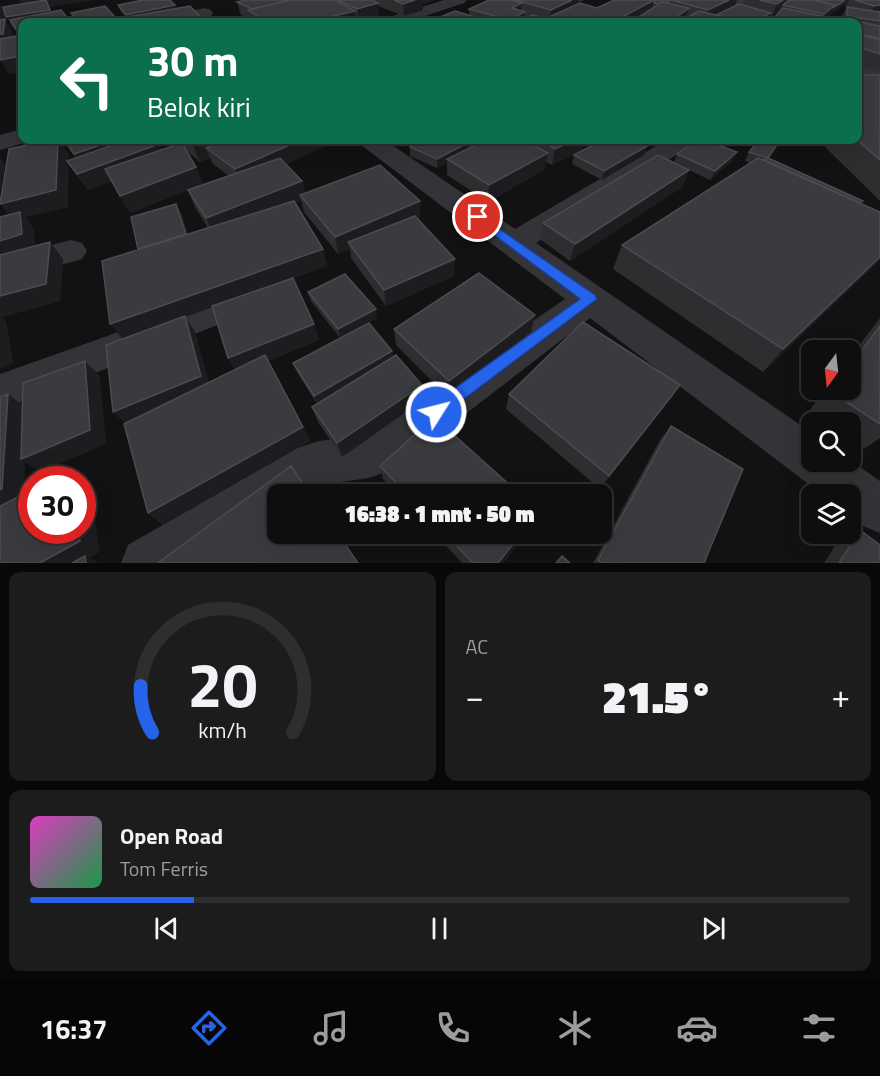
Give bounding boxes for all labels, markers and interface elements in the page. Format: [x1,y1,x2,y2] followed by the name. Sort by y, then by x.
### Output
[147,28,239,92] text: 30 m
[48,42,126,120] icon: left
[147,86,251,127] text: Belok kiri
[452,191,503,242] pin
[461,200,494,233] icon: arrive
[801,340,861,400] north arrow
[801,340,861,544] map controls
[404,380,468,444] position arrow
[801,412,861,472] button: search
[18,466,96,544] speed limit sign: 30
[801,484,861,544] button: layers
[345,497,534,531] text: 16:38 · 1 mnt · 50 m
[466,631,488,662] text: AC
[187,636,257,731] text: 20
[602,662,714,730] text: 21.5°
[466,671,484,721] text: −
[832,671,850,721] text: +
[198,715,247,747] text: km/h
[120,819,223,853] text: Open Road
[120,853,208,884] text: Tom Ferris
[150,912,183,945] icon: previous
[423,912,456,945] icon: pause
[697,912,730,945] icon: next
[188,1007,230,1049] icon: directions
[310,1007,352,1049] icon: music
[432,1007,474,1049] icon: phone
[554,1007,596,1049] icon: climate
[676,1007,718,1049] icon: car
[798,1007,840,1049] icon: filters
[40,1008,107,1049] text: 16:37

